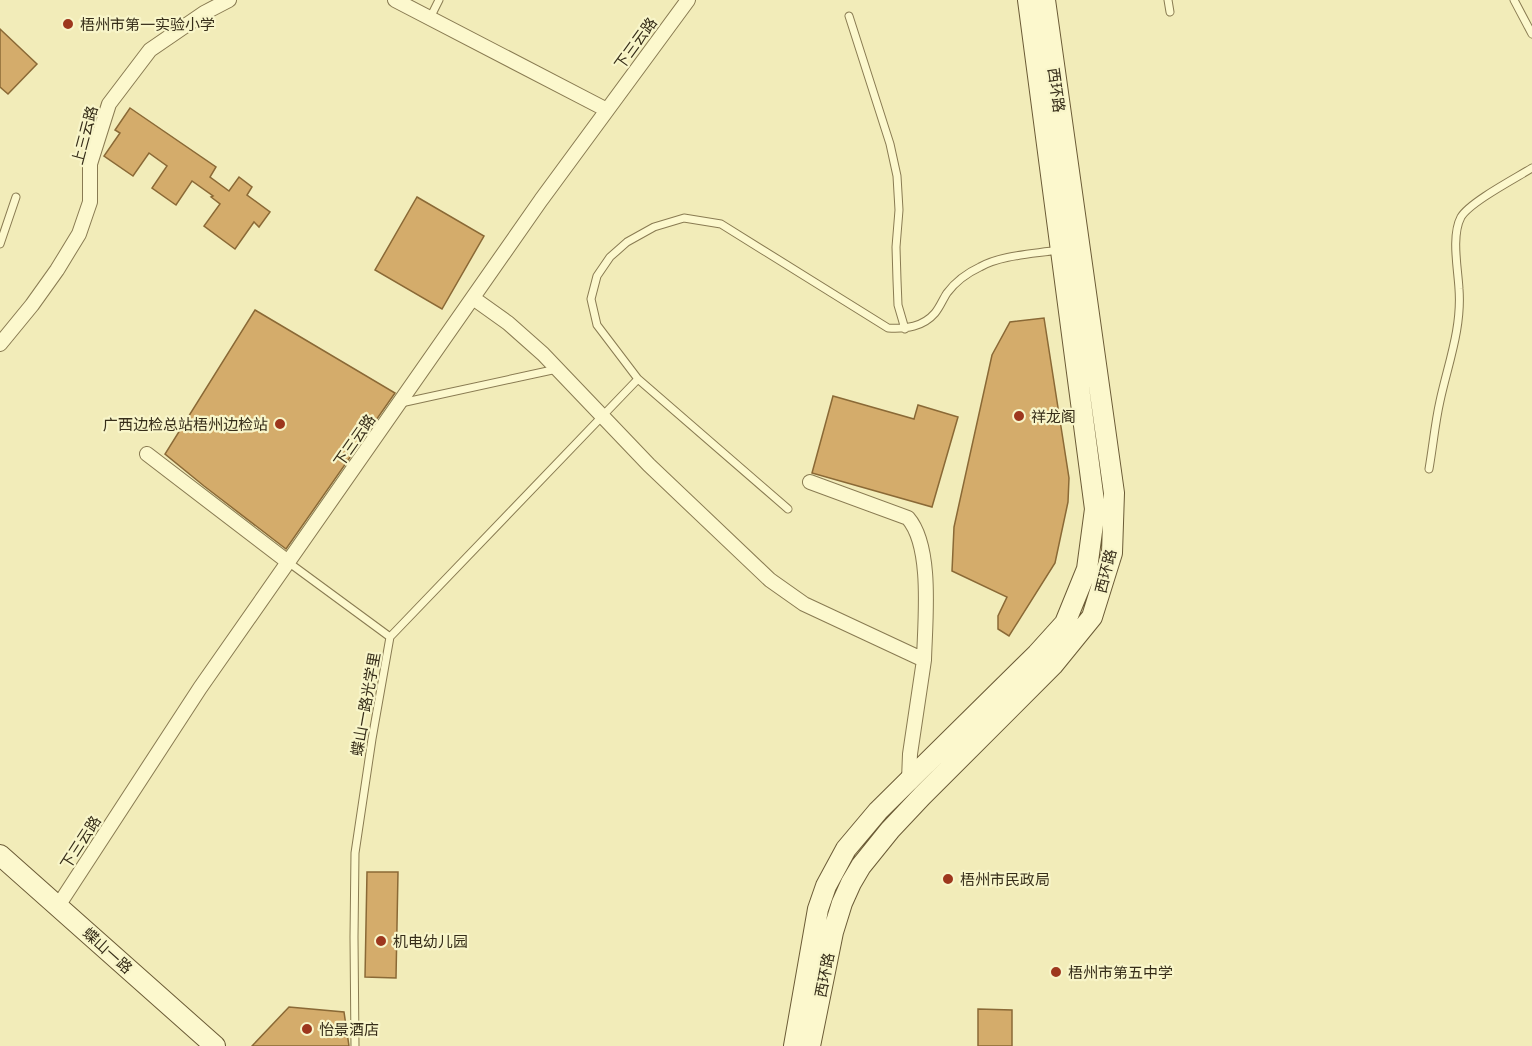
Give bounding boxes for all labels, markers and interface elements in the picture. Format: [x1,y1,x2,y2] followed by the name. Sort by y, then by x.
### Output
[609,13,661,73] street label: 下三云路
[80,14,215,34] place label: 梧州市第一实验小学
[61,17,75,31] marker: 梧州市第一实验小学
[1044,66,1070,114] street label: 西环路
[67,103,101,167] street label: 上三云路
[1031,406,1076,426] place label: 祥龙阁
[1012,409,1026,423] marker: 祥龙阁
[329,410,379,470] street label: 下三云路
[103,414,268,434] place label: 广西边检总站梧州边检站
[273,417,287,431] marker: 广西边检总站梧州边检站
[1090,547,1120,595] street label: 西环路
[346,651,384,757] street label: 蝶山一路光学里
[55,811,105,873] street label: 下三云路
[960,869,1050,889] place label: 梧州市民政局
[941,872,955,886] marker: 梧州市民政局
[79,922,137,978] street label: 蝶山一路
[393,931,468,951] place label: 机电幼儿园
[374,934,388,948] marker: 机电幼儿园
[810,951,838,999] street label: 西环路
[1068,962,1173,982] place label: 梧州市第五中学
[1049,965,1063,979] marker: 梧州市第五中学
[319,1019,379,1039] place label: 怡景酒店
[300,1022,314,1036] marker: 怡景酒店

